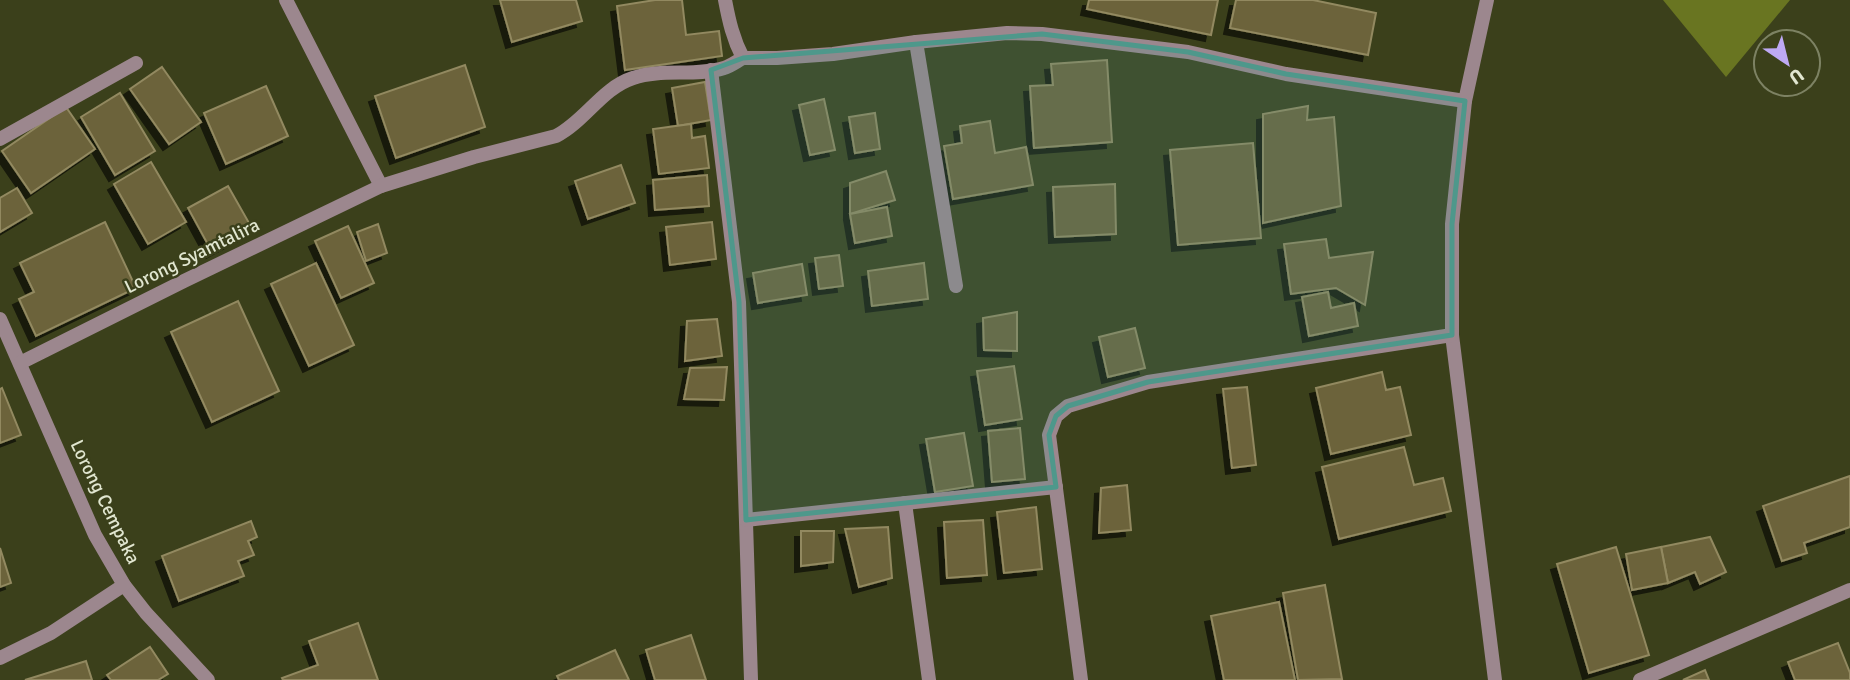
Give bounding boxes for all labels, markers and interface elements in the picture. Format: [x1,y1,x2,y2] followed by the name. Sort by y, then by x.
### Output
[1752,28,1822,98] north arrow
[1784,63,1808,90] text: U
[121,213,263,299] street label: Lorong Syamtalira
[65,436,145,568] street label: Lorong Cempaka

